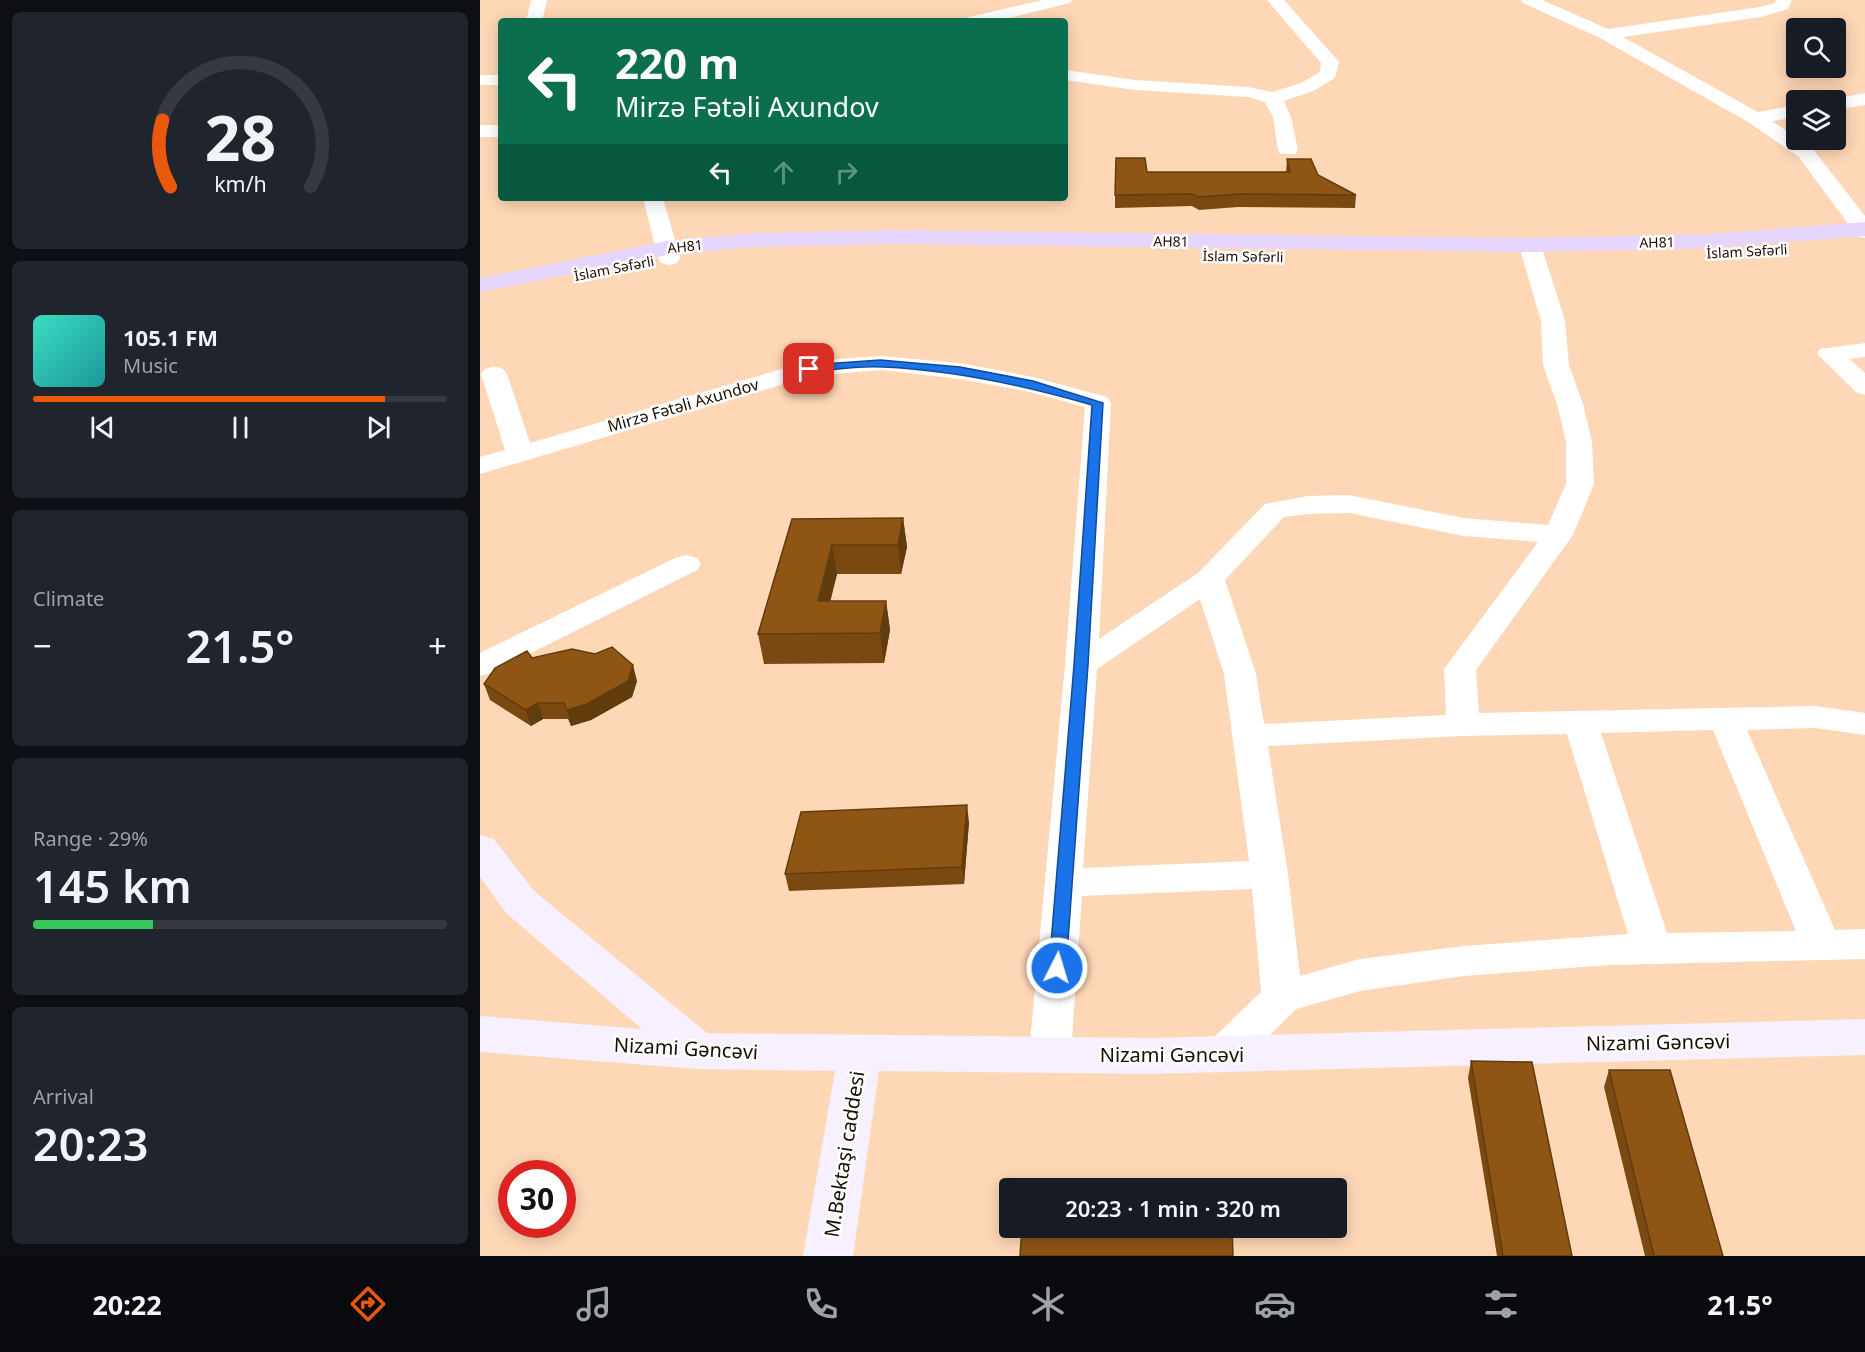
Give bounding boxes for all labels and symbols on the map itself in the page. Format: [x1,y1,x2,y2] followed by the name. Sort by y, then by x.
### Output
[1153,231,1189,251] street label: AH81
[1639,232,1675,252] street label: AH81
[666,235,704,257] street label: AH81
[1706,239,1788,263] street label: İslam Səfərli
[1202,246,1284,266] street label: İslam Səfərli
[572,251,656,285] street label: İslam Səfərli
[783,343,834,394] pin
[605,373,762,437] street label: Mirzə Fətəli Axundov
[1025,936,1089,1000] position arrow
[1586,1027,1730,1057] street label: Nizami Gəncəvi
[613,1031,759,1065] street label: Nizami Gəncəvi
[1100,1041,1244,1068] street label: Nizami Gəncəvi
[818,1069,870,1239] street label: M.Bektaşi caddesi
[498,1160,576,1238] speed limit sign: 30

